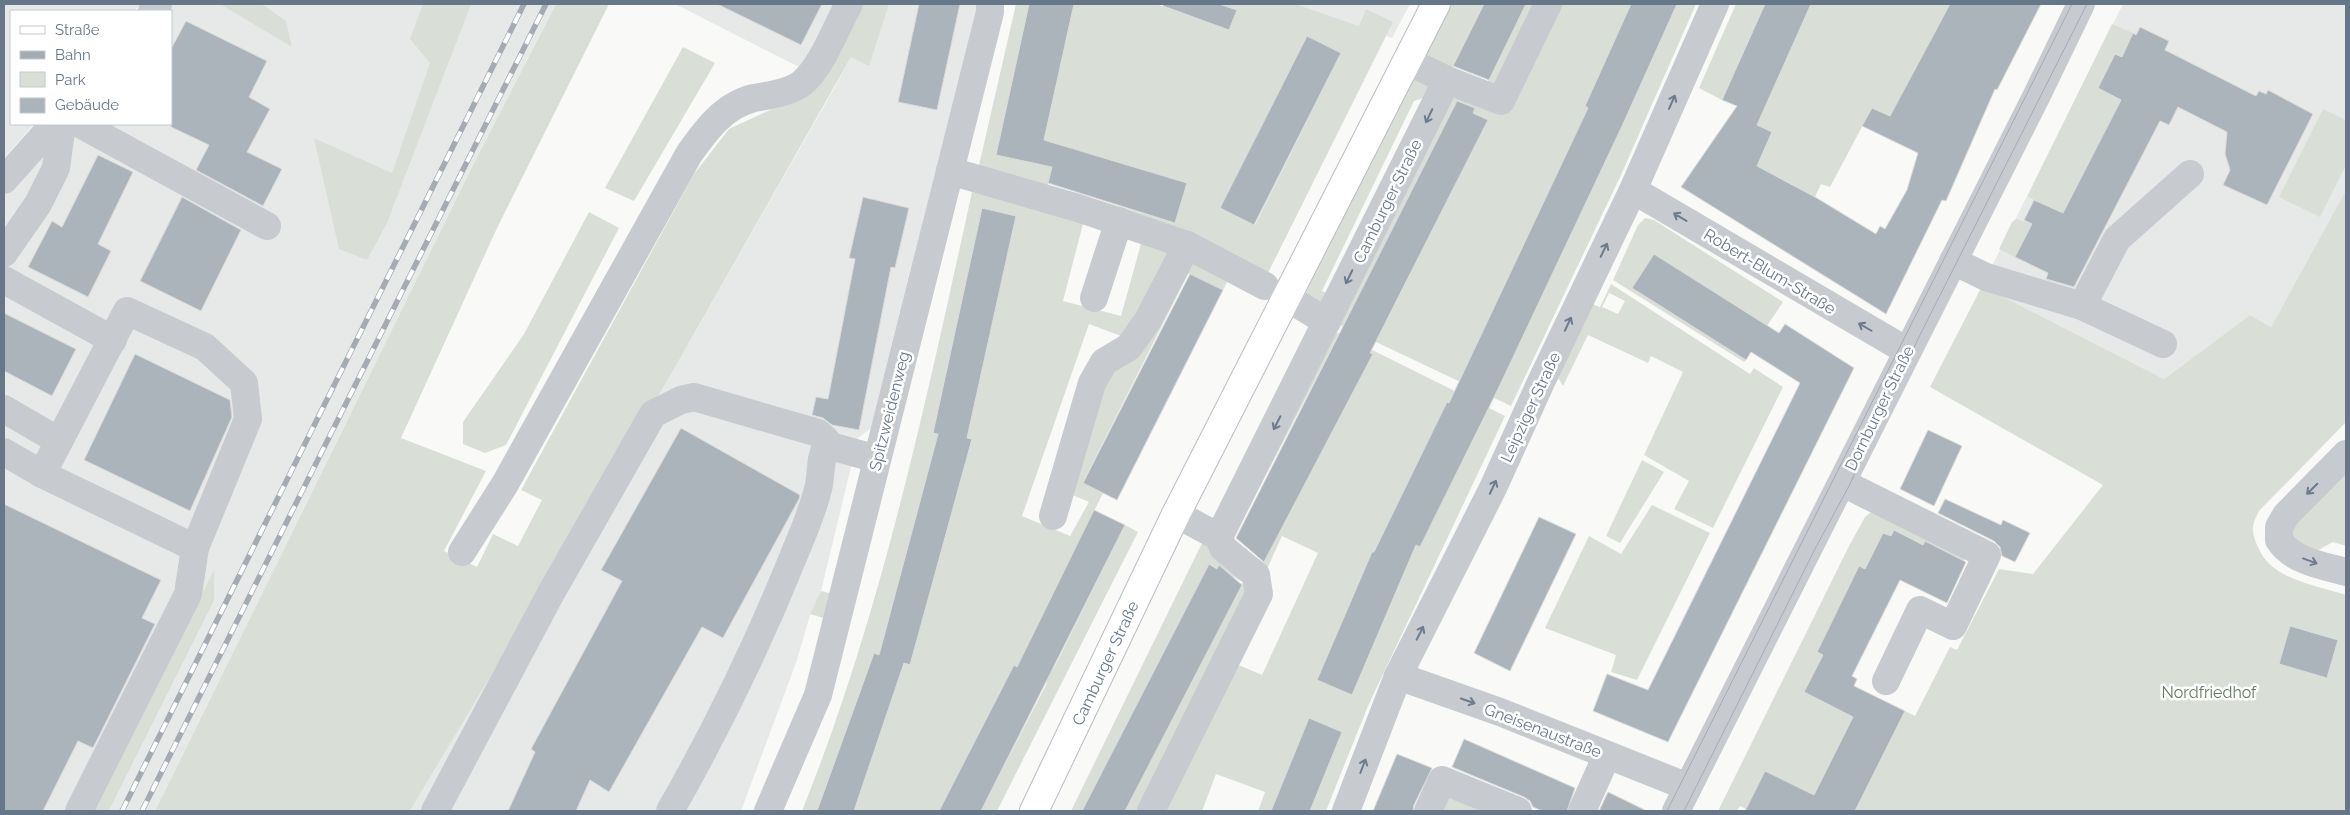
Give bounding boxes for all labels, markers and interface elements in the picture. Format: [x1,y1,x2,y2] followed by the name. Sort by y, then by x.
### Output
[10,10,172,125] legend
[55,21,100,39] text: Straße
[55,46,91,64] text: Bahn
[55,71,86,89] text: Park
[1667,95,1677,110] one-way arrow
[55,96,119,114] text: Gebäude
[1424,108,1433,123] one-way arrow
[1349,136,1426,266] street label: Camburger Straße
[1673,212,1687,222] one-way arrow
[1701,225,1839,318] street label: Robert-Blum-Straße
[1600,243,1609,258] one-way arrow
[1344,270,1354,285] one-way arrow
[1564,317,1573,332] one-way arrow
[1858,321,1872,331] one-way arrow
[1841,343,1918,474] street label: Dornburger Straße
[865,349,914,473] street label: Spitzweidenweg
[1497,349,1564,465] street label: Leipziger Straße
[1272,415,1281,430] one-way arrow
[1488,480,1498,495] one-way arrow
[2306,483,2318,495] one-way arrow
[2301,557,2317,566] one-way arrow
[1068,598,1143,729] street label: Camburger Straße
[1415,625,1425,640] one-way arrow
[2162,683,2257,702] park label: Nordfriedhof
[1460,697,1475,706] one-way arrow
[1482,699,1604,762] street label: Gneisenaustraße
[1359,759,1369,774] one-way arrow

